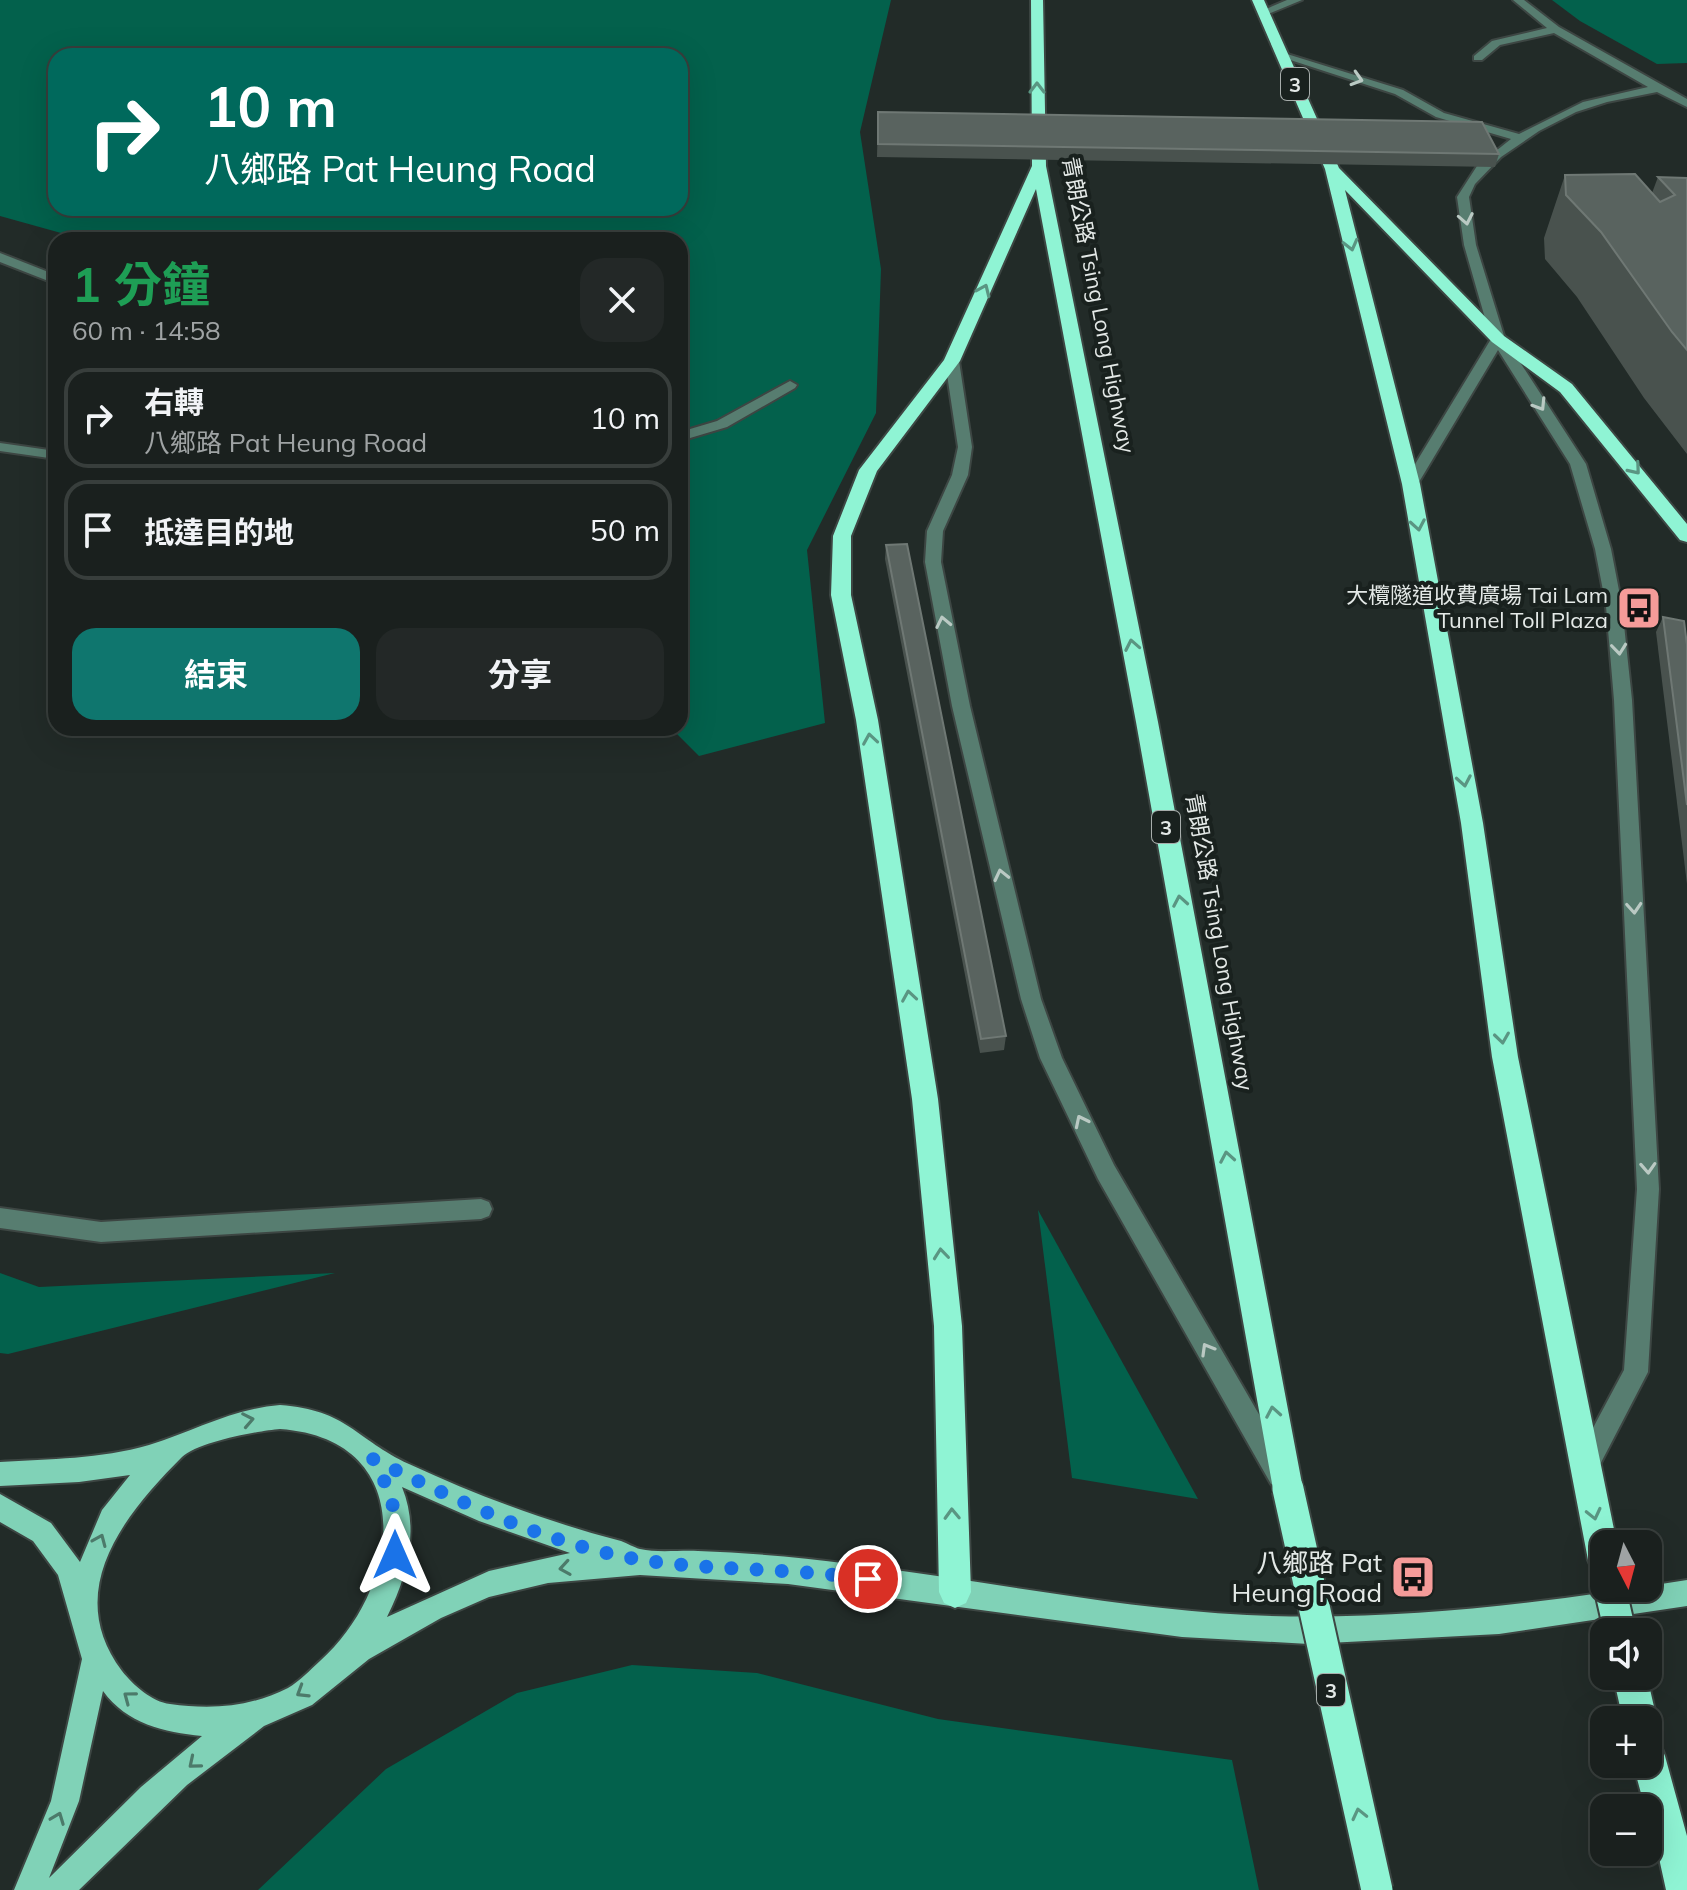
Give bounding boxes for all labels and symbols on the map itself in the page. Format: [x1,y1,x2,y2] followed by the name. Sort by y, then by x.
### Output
[1281,68,1309,100] road number: 3
[1350,70,1364,86] one-way arrow
[1028,81,1046,94] one-way arrow
[1056,154,1142,456] street label: 青朗公路 Tsing Long Highway
[1457,212,1474,226] one-way arrow
[1341,237,1358,251] one-way arrow
[974,284,990,298] one-way arrow
[1531,396,1546,410] one-way arrow
[1625,460,1640,474] one-way arrow
[1408,518,1425,532] one-way arrow
[1346,581,1608,634] place label: 大欖隧道收費廣場 Tai Lam Tunnel Toll Plaza
[1615,584,1663,632] bus stop icon: 大欖隧道收費廣場 Tai Lam Tunnel Toll Plaza
[935,615,952,629] one-way arrow
[1124,639,1141,653] one-way arrow
[1610,643,1627,656] one-way arrow
[862,732,879,746] one-way arrow
[1455,774,1472,787] one-way arrow
[1180,791,1260,1093] street label: 青朗公路 Tsing Long Highway
[1152,811,1180,843] road number: 3
[993,869,1010,882] one-way arrow
[1172,894,1189,908] one-way arrow
[1625,902,1642,915] one-way arrow
[902,989,919,1003] one-way arrow
[1493,1031,1510,1045] one-way arrow
[1075,1115,1091,1130] one-way arrow
[1219,1150,1236,1163] one-way arrow
[1639,1162,1656,1175] one-way arrow
[932,1247,949,1260] one-way arrow
[1201,1343,1217,1358] one-way arrow
[1266,1406,1283,1419] one-way arrow
[242,1413,255,1430] one-way arrow
[944,1507,961,1520] one-way arrow
[1585,1507,1602,1521] one-way arrow
[353,1513,437,1597] position arrow
[1590,1530,1662,1602] north arrow
[91,1534,107,1548] one-way arrow
[834,1545,902,1613] pin
[1231,1546,1382,1609] place label: 八鄉路 Pat Heung Road
[1389,1553,1437,1601] bus stop icon: 八鄉路 Pat Heung Road
[558,1559,571,1576] one-way arrow
[1317,1674,1345,1706] road number: 3
[296,1683,310,1698] one-way arrow
[123,1692,138,1707] one-way arrow
[189,1753,203,1768] one-way arrow
[1351,1808,1368,1821] one-way arrow
[48,1812,65,1826] one-way arrow

